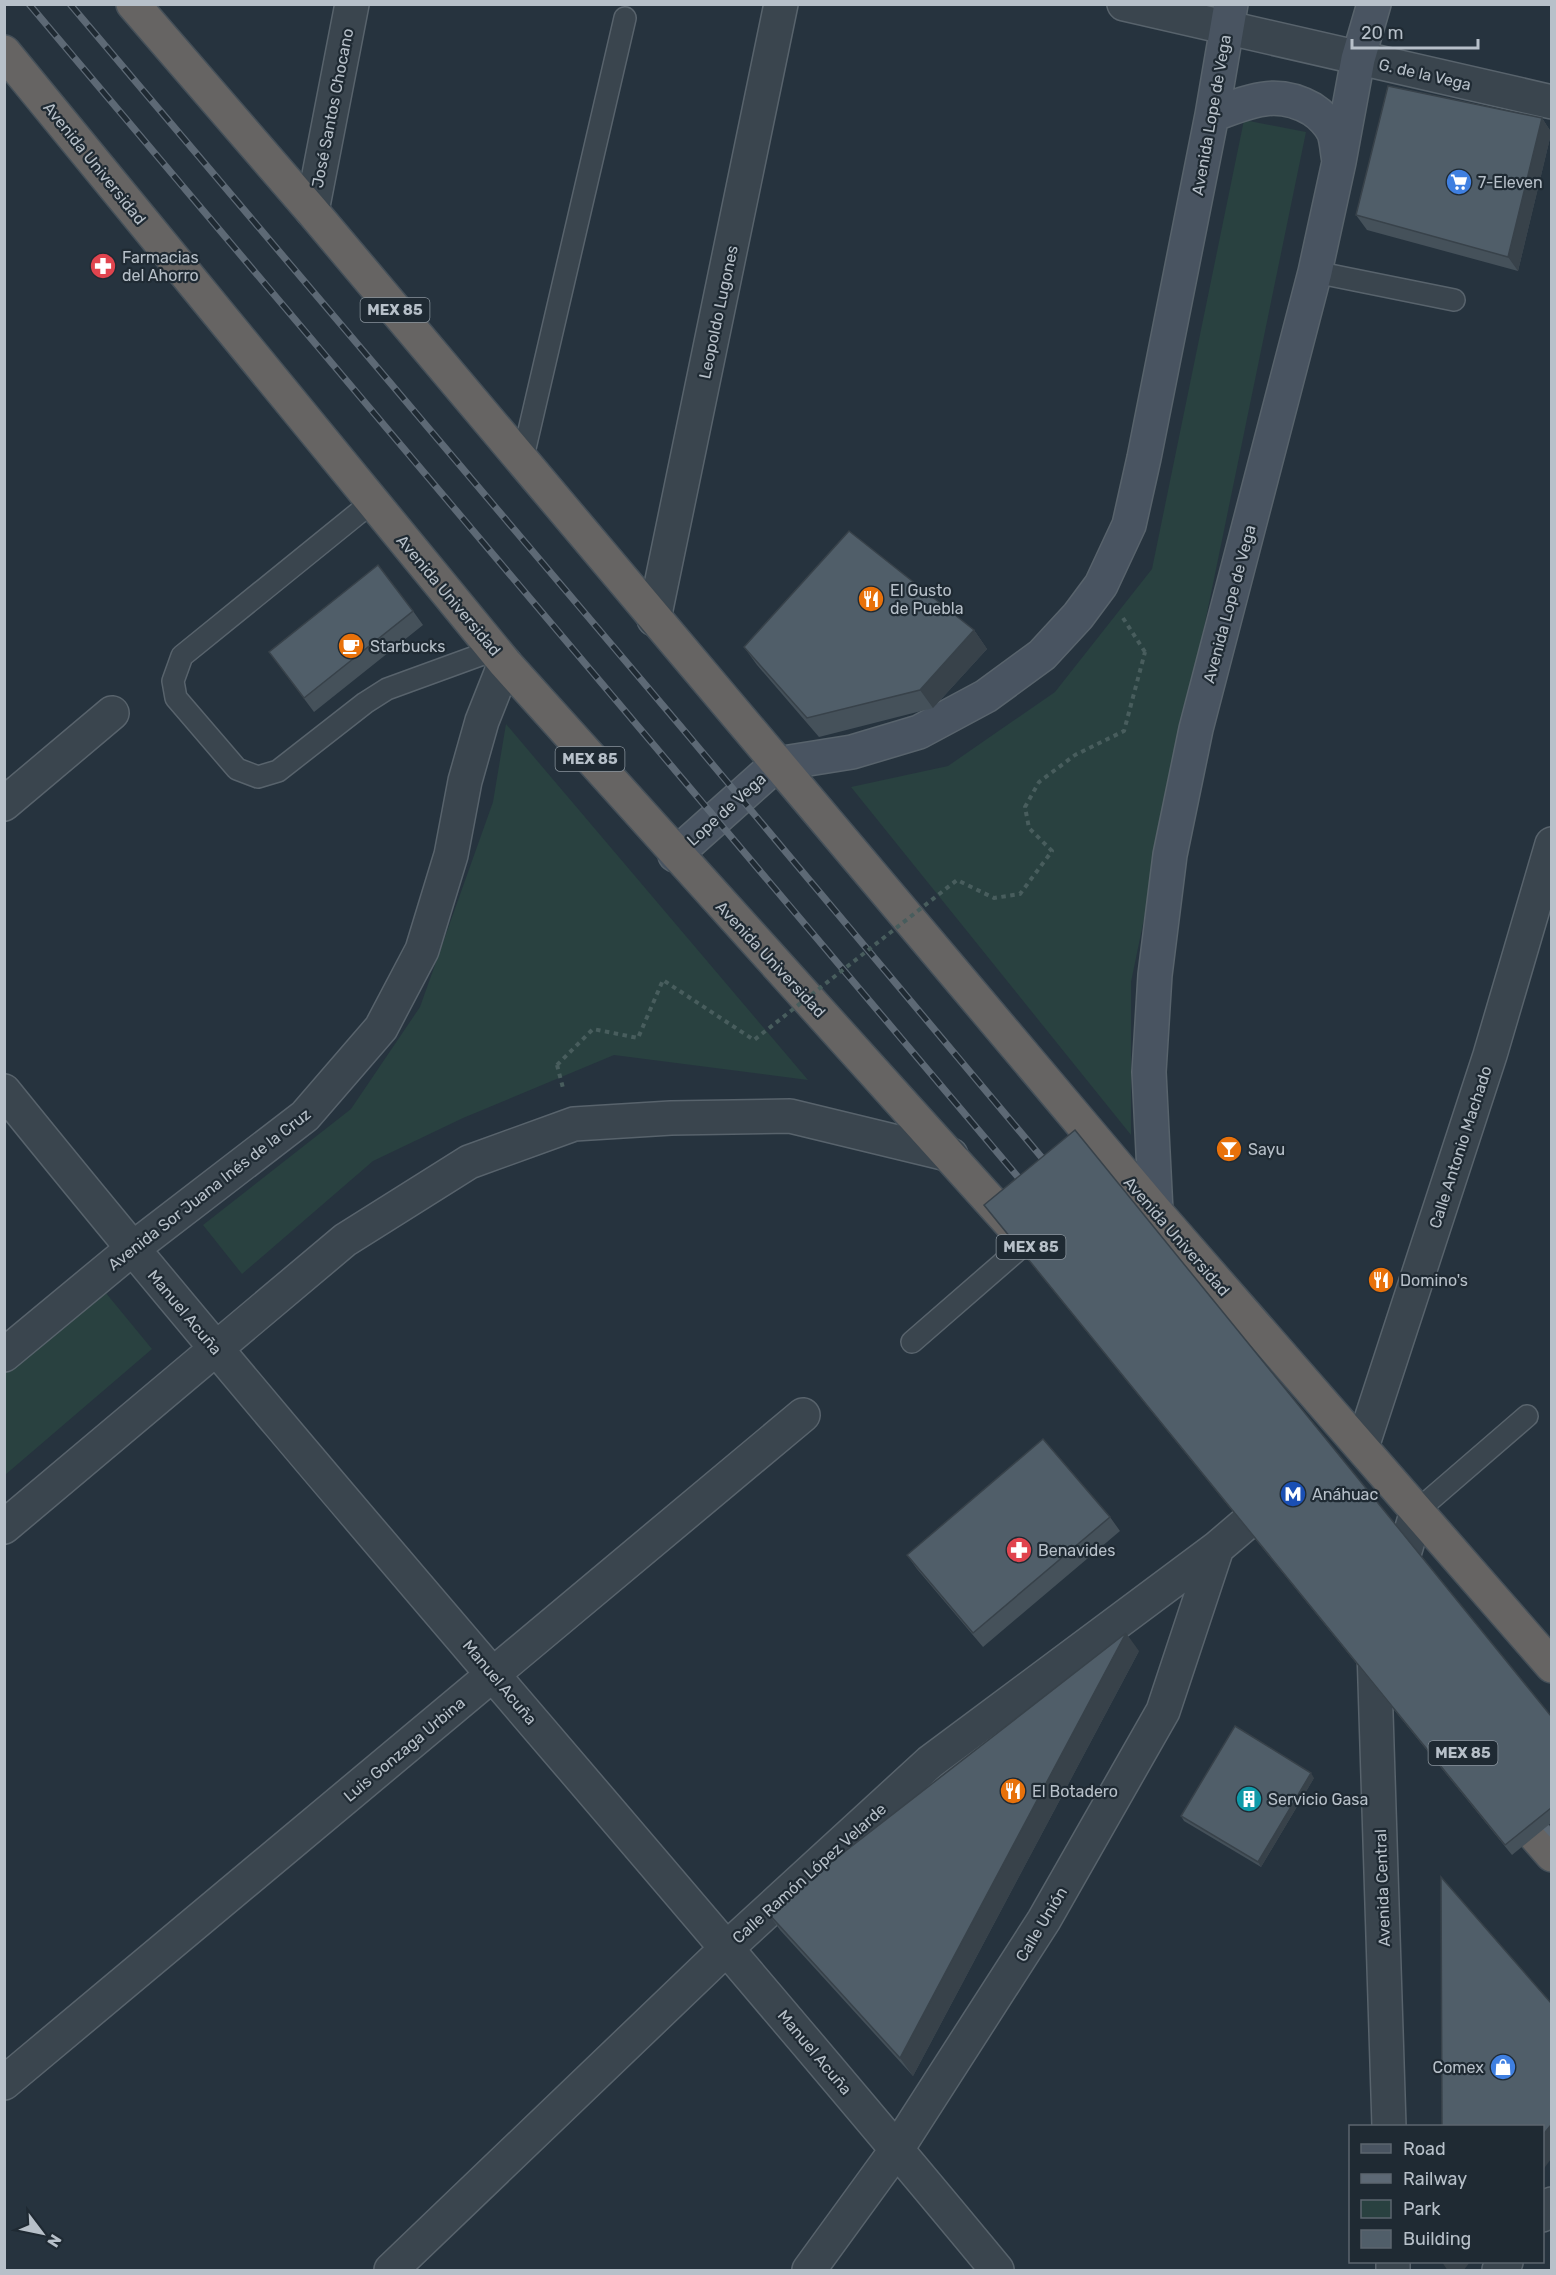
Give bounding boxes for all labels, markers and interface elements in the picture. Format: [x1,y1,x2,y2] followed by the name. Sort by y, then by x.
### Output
[1352,12,1478,50] scale bar
[1361,22,1403,44] text: 20 m
[308,27,357,190] street label: José Santos Chocano
[1188,33,1235,197] street label: Avenida Lope de Vega
[1377,55,1473,94] street label: G. de la Vega
[39,98,150,228] street label: Avenida Universidad
[1444,167,1474,197] supermarket icon: 7-Eleven
[1478,173,1543,192] place label: 7-Eleven
[695,244,742,381] street label: Leopoldo Lugones
[122,248,199,285] place label: Farmacias del Ahorro
[88,251,118,281] pharmacy icon: Farmacias del Ahorro
[360,298,430,322] road number: MEX 85
[1199,523,1260,685] street label: Avenida Lope de Vega
[393,531,505,660] street label: Avenida Universidad
[890,581,964,618] place label: El Gusto de Puebla
[856,584,886,614] restaurant icon: El Gusto de Puebla
[336,631,366,661] cafe icon: Starbucks
[370,637,445,656] place label: Starbucks
[556,747,624,771] road number: MEX 85
[683,769,770,850] street label: Lope de Vega
[712,897,829,1021] street label: Avenida Universidad
[1425,1063,1496,1231] street label: Calle Antonio Machado
[104,1104,314,1274] street label: Avenida Sor Juana Inés de la Cruz
[1214,1134,1244,1164] bar icon: Sayu
[1248,1140,1285,1159] place label: Sayu
[1120,1173,1234,1300] street label: Avenida Universidad
[996,1235,1066,1259] road number: MEX 85
[1366,1265,1396,1295] restaurant icon: Domino's
[144,1266,226,1359] street label: Manuel Acuña
[1400,1271,1468,1290] place label: Domino's
[1278,1479,1308,1509] metro station icon: Anáhuac
[1312,1485,1378,1504] place label: Anáhuac
[1004,1535,1034,1565] pharmacy icon: Benavides
[1038,1541,1115,1560] place label: Benavides
[459,1636,541,1729] street label: Manuel Acuña
[340,1693,469,1806] street label: Luis Gonzaga Urbina
[1428,1741,1498,1765] road number: MEX 85
[998,1776,1028,1806] restaurant icon: El Botadero
[1032,1782,1118,1801] place label: El Botadero
[1234,1784,1264,1814] building icon: Servicio Gasa
[1268,1790,1368,1809] place label: Servicio Gasa
[729,1799,890,1947] street label: Calle Ramón López Velarde
[1371,1829,1394,1947] street label: Avenida Central
[1012,1883,1071,1965] street label: Calle Unión
[774,2006,856,2099] street label: Manuel Acuña
[1488,2052,1518,2082] shop icon: Comex
[1433,2058,1484,2077] place label: Comex
[1349,2125,1544,2263] legend
[1403,2138,1446,2160] text: Road
[1403,2168,1467,2190] text: Railway
[1403,2198,1441,2220] text: Park
[12,2203,72,2263] north arrow
[1403,2228,1471,2250] text: Building
[43,2231,65,2251] text: N

